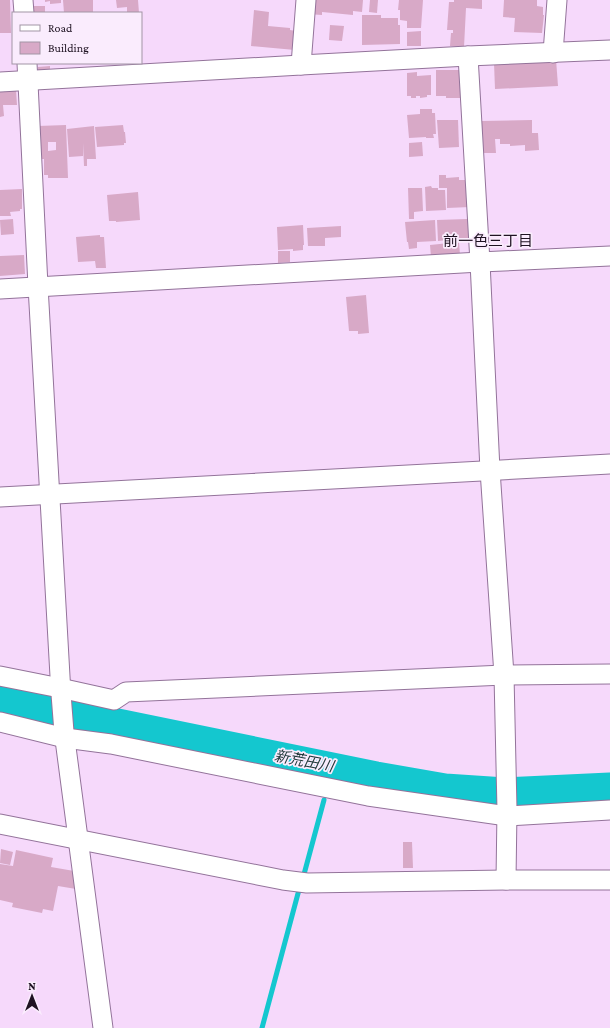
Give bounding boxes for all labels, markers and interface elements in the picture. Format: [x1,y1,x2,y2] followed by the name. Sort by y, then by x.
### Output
[12,12,142,64] legend
[48,21,73,35] text: Road
[48,41,89,55] text: Building
[443,233,533,249] district label: 前一色三丁目
[273,747,337,775] water label: 新荒田川
[12,976,52,1016] north arrow
[28,980,36,992] text: N

